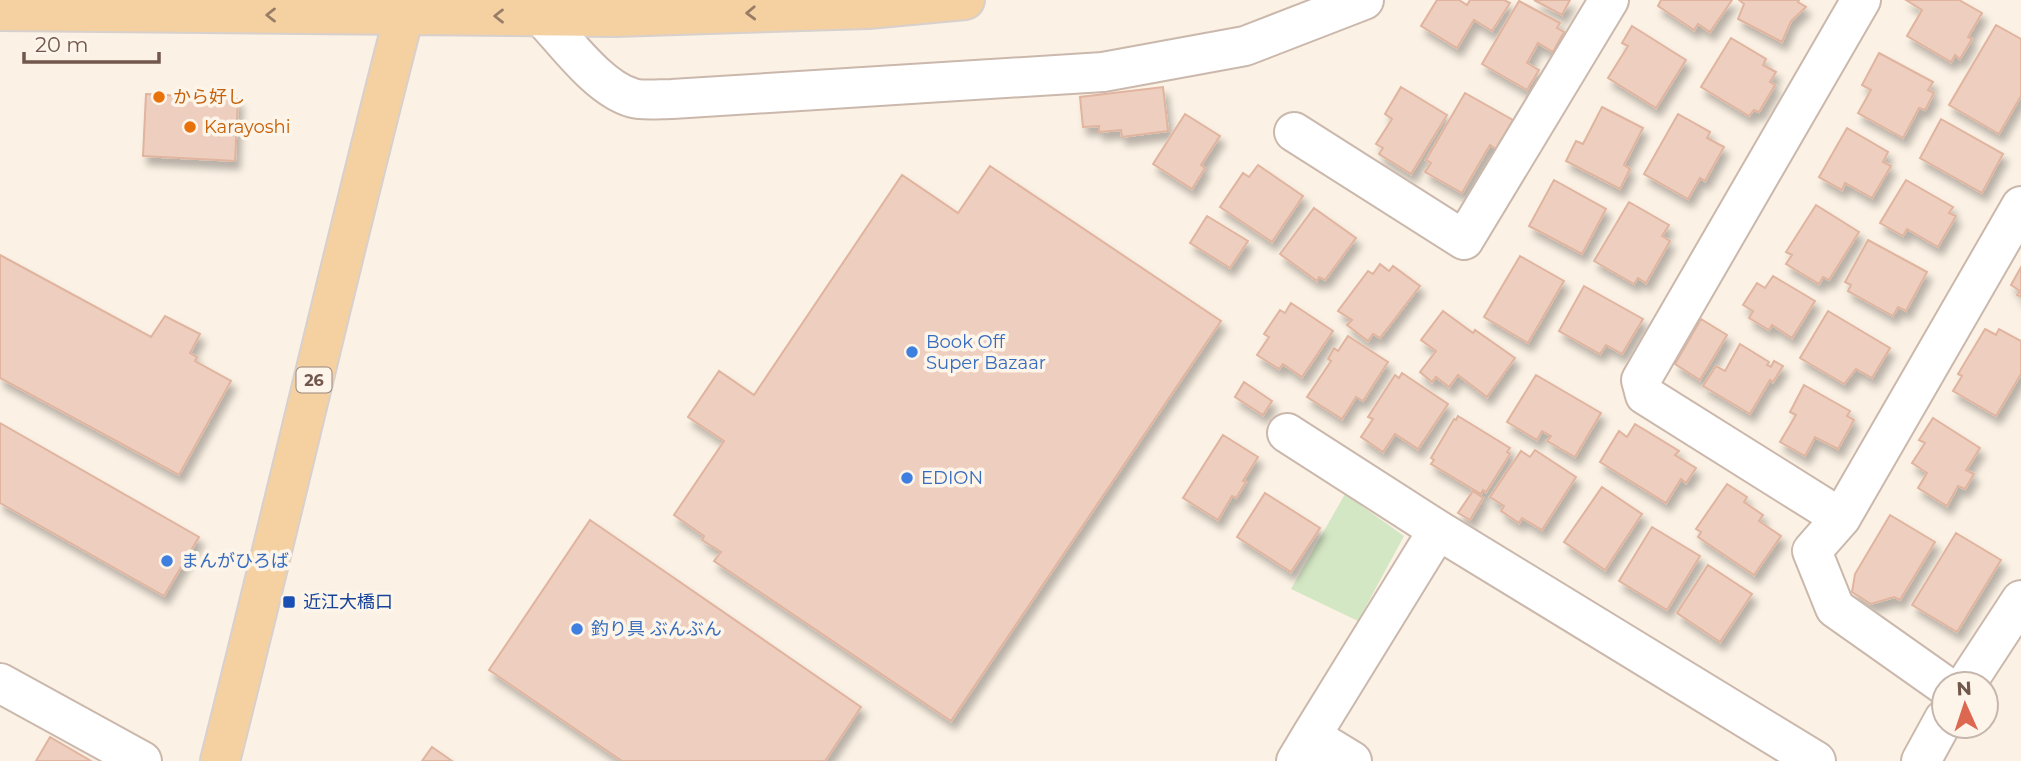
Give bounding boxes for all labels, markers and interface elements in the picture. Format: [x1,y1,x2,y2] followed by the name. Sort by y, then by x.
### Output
[745,5,755,21] one-way arrow
[265,7,276,23] one-way arrow
[493,8,503,24] one-way arrow
[24,21,159,65] scale bar
[35,32,89,57] text: 20 m
[173,86,245,108] place label: から好し
[151,89,167,105] marker: から好し
[204,116,291,138] place label: Karayoshi
[182,119,198,135] marker: Karayoshi
[926,331,1046,374] place label: Book Off Super Bazaar
[904,344,920,360] marker: Book Off Super Bazaar
[296,368,332,392] road number: 26
[921,467,983,489] place label: EDION
[899,470,915,486] marker: EDION
[181,550,289,572] place label: まんがひろば
[159,553,175,569] marker: まんがひろば
[303,591,393,613] place label: 近江大橋口
[281,594,297,610] marker: 近江大橋口
[591,618,722,640] place label: 釣り具 ぶんぶん
[569,621,585,637] marker: 釣り具 ぶんぶん
[1930,670,2000,740] north arrow
[1956,677,1972,700] text: N

